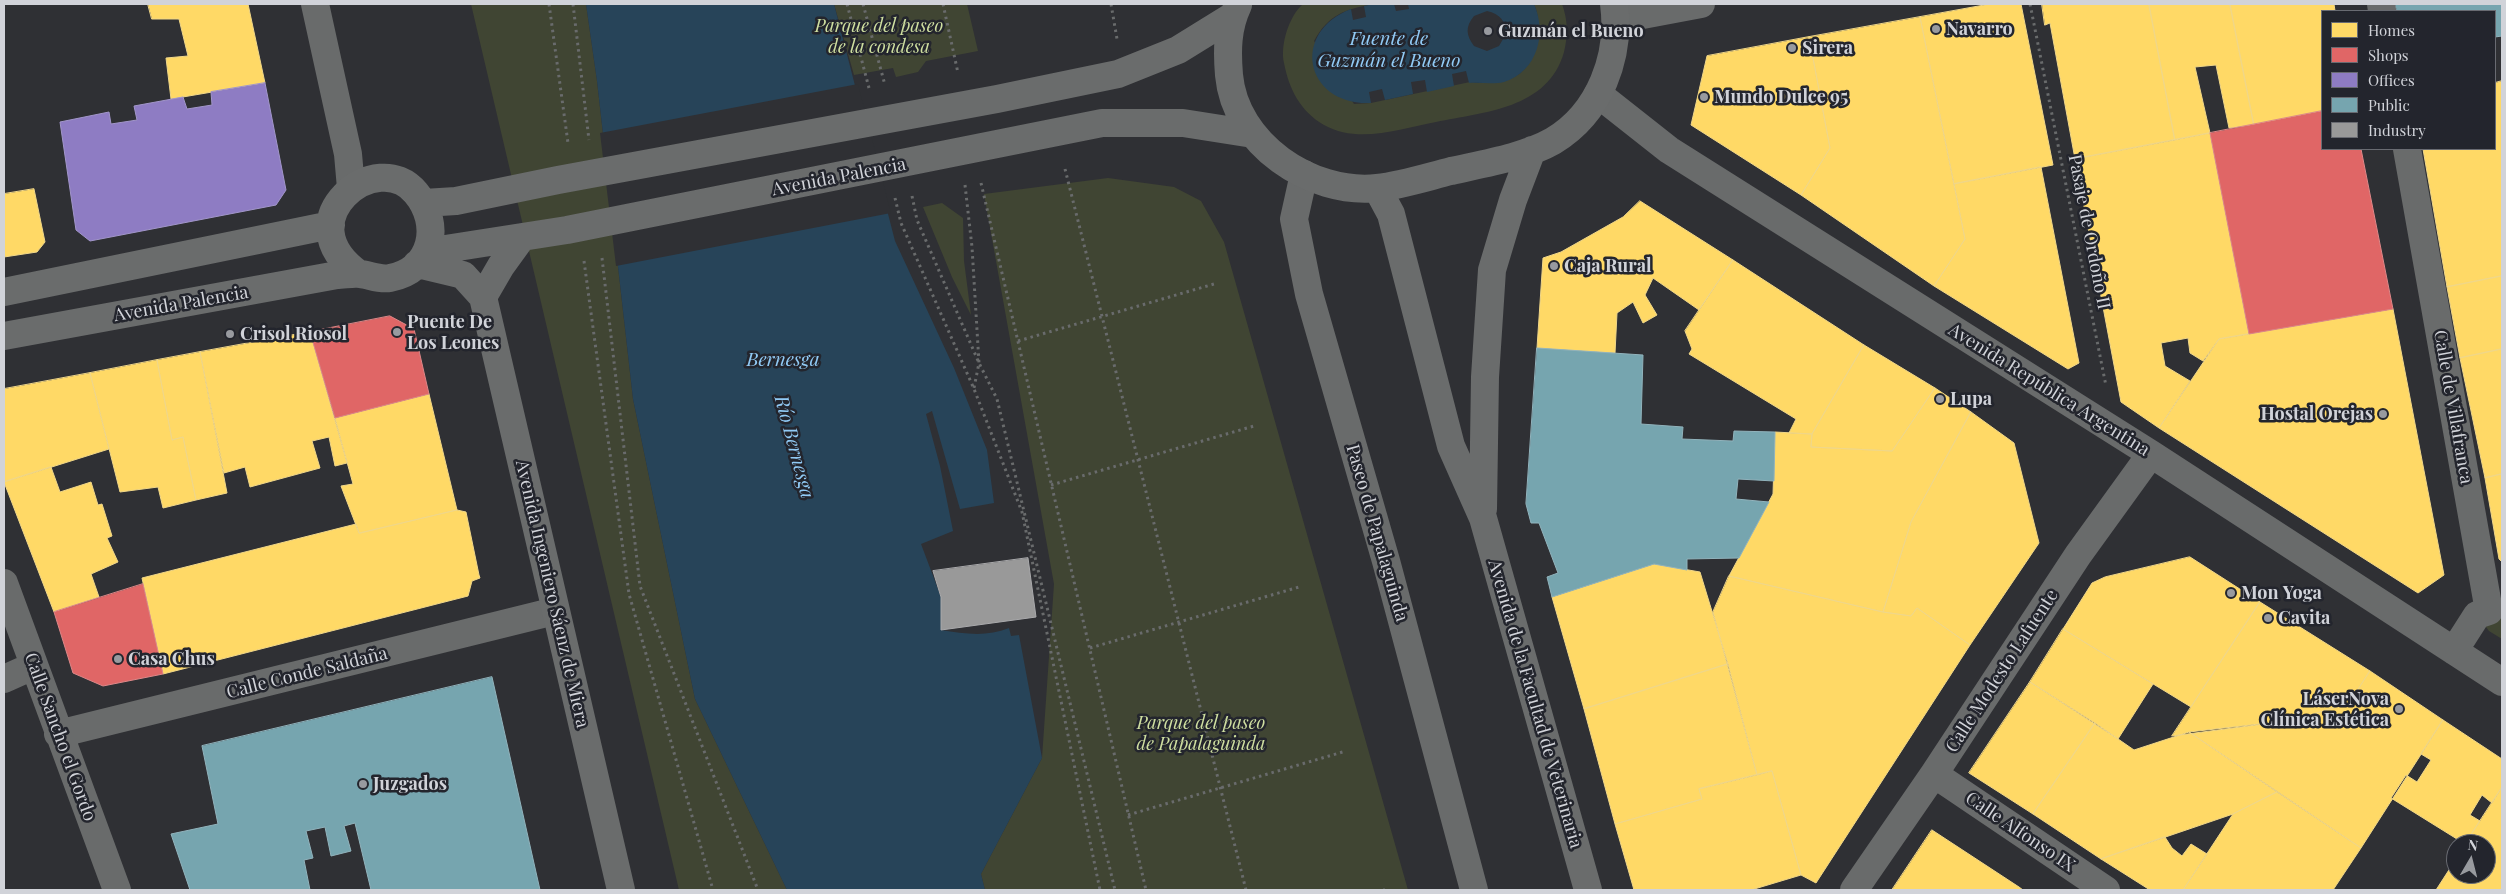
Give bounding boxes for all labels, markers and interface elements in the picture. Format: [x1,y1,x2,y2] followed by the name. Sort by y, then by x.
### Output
[2321,10,2496,150] legend
[815,15,943,58] park label: Parque del paseo de la condesa
[1946,18,2013,40] place label: Navarro
[1498,20,1644,42] place label: Guzmán el Bueno
[2368,20,2415,40] text: Homes
[1930,23,1942,35] marker: Navarro
[1482,25,1494,37] marker: Guzmán el Bueno
[1317,28,1461,72] water label: Fuente de Guzmán el Bueno
[1802,37,1853,59] place label: Sirera
[1786,42,1798,54] marker: Sirera
[2368,45,2409,65] text: Shops
[2368,70,2415,90] text: Offices
[1714,86,1848,108] place label: Mundo Dulce 95
[1698,91,1710,103] marker: Mundo Dulce 95
[2368,95,2410,115] text: Public
[2368,120,2426,140] text: Industry
[770,153,908,201] street label: Avenida Palencia
[2063,153,2115,311] street label: Pasaje de Ordoño II
[1564,255,1652,277] place label: Caja Rural
[1548,260,1560,272] marker: Caja Rural
[112,282,250,326] street label: Avenida Palencia
[407,311,499,354] place label: Puente De Los Leones
[1944,319,2154,461] street label: Avenida República Argentina
[240,323,347,345] place label: Crisol Riosol
[391,326,403,338] marker: Puente De Los Leones
[224,328,236,340] marker: Crisol Riosol
[2429,328,2477,486] street label: Calle de Villafranca
[746,349,820,371] water label: Bernesga
[1950,388,1992,410] place label: Lupa
[769,393,819,501] water label: Río Bernesga
[1934,393,1946,405] marker: Lupa
[2261,403,2373,425] place label: Hostal Orejas
[2377,408,2389,420] marker: Hostal Orejas
[1341,442,1413,624] street label: Paseo de Papalaguinda
[511,458,593,730] street label: Avenida Ingeniero Sáenz de Miera
[1483,557,1587,851] street label: Avenida de la Facultad de Veterinaria
[2241,582,2322,604] place label: Mon Yoga
[1941,585,2063,757] street label: Calle Modesto Lafuente
[2225,587,2237,599] marker: Mon Yoga
[2278,607,2330,629] place label: Cavita
[2262,612,2274,624] marker: Cavita
[224,643,390,703] street label: Calle Conde Saldaña
[128,648,215,670] place label: Casa Chus
[20,650,100,824] street label: Calle Sancho el Gordo
[112,653,124,665] marker: Casa Chus
[2261,688,2389,731] place label: LáserNova Clínica Estética
[2393,703,2405,715] marker: LáserNova Clínica Estética
[1137,712,1265,754] park label: Parque del paseo de Papalaguinda
[373,773,447,795] place label: Juzgados
[357,778,369,790] marker: Juzgados
[1961,787,2079,877] street label: Calle Alfonso IX
[2446,834,2496,884] north arrow
[2467,835,2479,855] text: N

